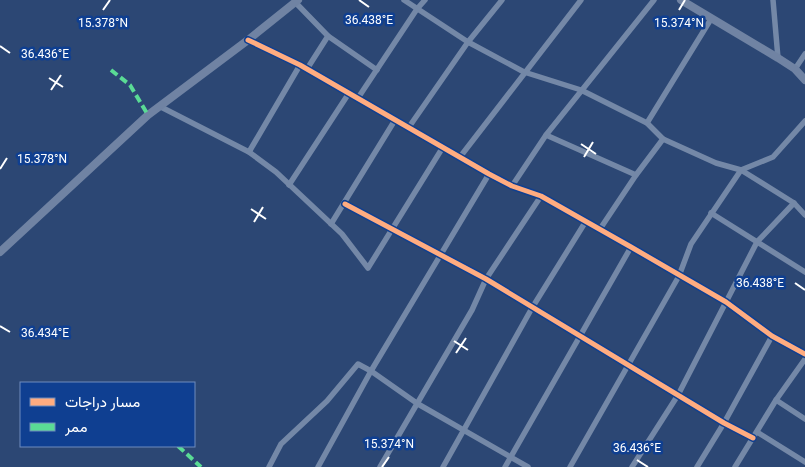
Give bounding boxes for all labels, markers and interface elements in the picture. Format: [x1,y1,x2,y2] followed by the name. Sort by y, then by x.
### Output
[345,13,393,27] text: 36.438°E
[78,16,128,30] text: 15.378°N
[654,16,704,30] text: 15.374°N
[21,47,69,61] text: 36.436°E
[17,152,67,166] text: 15.378°N
[736,276,784,290] text: 36.438°E
[21,326,69,340] text: 36.434°E
[20,382,195,447] legend
[65,393,140,411] text: مسار دراجات
[64,418,87,436] text: ممر
[364,437,414,451] text: 15.374°N
[613,441,661,455] text: 36.436°E

